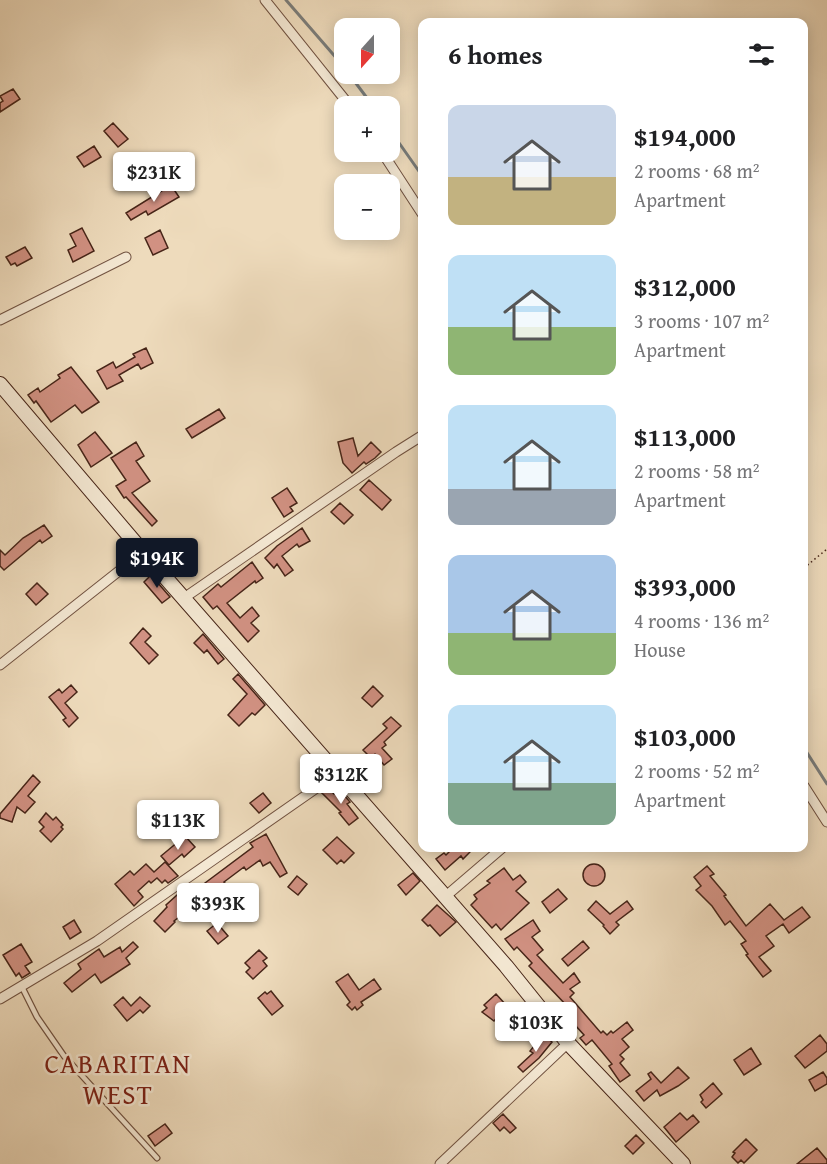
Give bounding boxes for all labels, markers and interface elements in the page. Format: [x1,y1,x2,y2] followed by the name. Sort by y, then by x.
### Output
[334,18,400,84] north arrow
[334,18,400,240] map controls
[448,35,543,74] text: 6 homes
[745,38,778,71] icon: filters
[334,96,400,162] button: +
[634,117,736,156] text: $194,000
[496,129,568,201] icon: home
[112,152,196,203] pin: $231K
[634,156,760,185] text: 2 rooms · 68 m²
[127,157,181,186] text: $231K
[334,174,400,240] button: −
[634,185,726,214] text: Apartment
[634,267,736,306] text: $312,000
[496,279,568,351] icon: home
[634,306,769,335] text: 3 rooms · 107 m²
[634,335,726,364] text: Apartment
[634,417,736,456] text: $113,000
[496,429,568,501] icon: home
[634,456,760,485] text: 2 rooms · 58 m²
[634,485,726,514] text: Apartment
[115,538,199,589] pin: $194K
[130,543,184,572] text: $194K
[634,567,736,606] text: $393,000
[496,579,568,651] icon: home
[634,606,769,635] text: 4 rooms · 136 m²
[634,635,686,664] text: House
[634,717,736,756] text: $103,000
[496,729,568,801] icon: home
[299,754,383,805] pin: $312K
[634,756,760,785] text: 2 rooms · 52 m²
[314,759,368,788] text: $312K
[634,785,726,814] text: Apartment
[136,800,220,851] pin: $113K
[151,805,205,834] text: $113K
[176,883,260,934] pin: $393K
[191,888,245,917] text: $393K
[494,1002,578,1053] pin: $103K
[509,1007,563,1036] text: $103K
[45,1043,191,1114] district label: CABARITAN WEST

